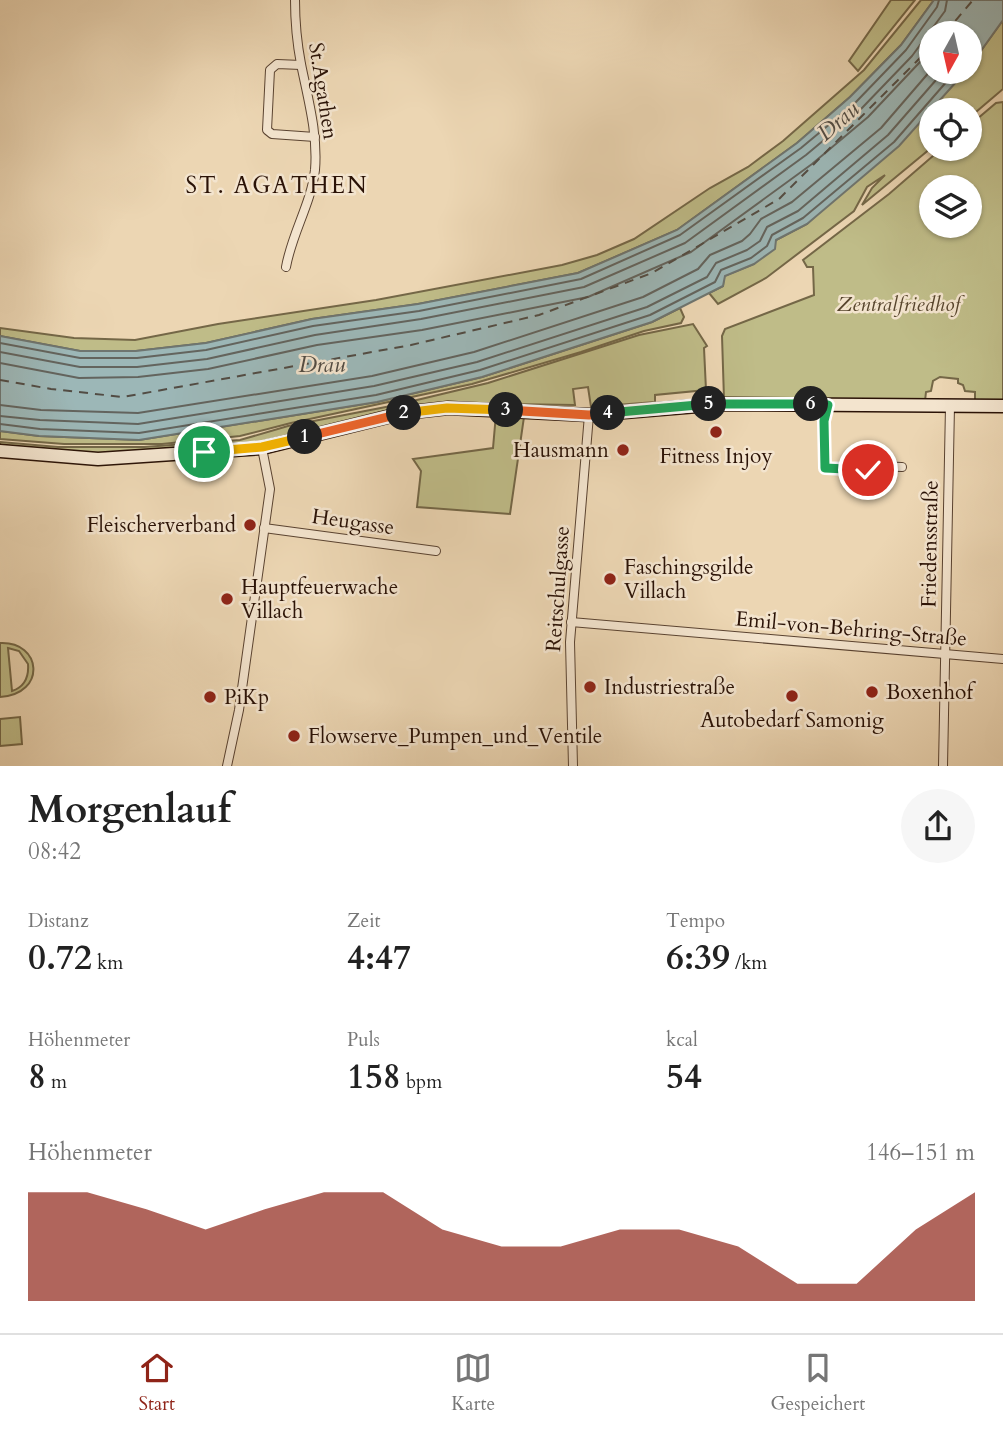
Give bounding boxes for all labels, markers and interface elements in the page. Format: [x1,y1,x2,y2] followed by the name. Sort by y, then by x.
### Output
[919,21,982,84] north arrow
[919,21,982,238] map controls
[301,40,345,142] street label: St.Agathen
[810,94,866,148] water label: Drau
[919,98,982,161] button: locate
[185,170,369,201] district label: ST. AGATHEN
[919,175,982,238] button: layers
[837,290,966,319] park label: Zentralfriedhof
[299,349,346,380] water label: Drau
[692,386,726,422] pin: 5
[794,386,828,422] pin: 6
[704,390,713,416] text: 5
[806,390,815,416] text: 6
[489,392,524,428] pin: 3
[386,396,422,430] pin: 2
[501,396,510,422] text: 3
[590,396,626,430] pin: 4
[399,399,408,425] text: 2
[603,399,612,425] text: 4
[288,420,322,454] pin: 1
[174,422,234,482] pin
[300,423,309,449] text: 1
[708,424,724,440] marker: Fitness Injoy
[185,433,223,471] icon: arrive
[513,436,609,465] place label: Hausmann
[838,440,898,500] pin
[615,442,631,458] marker: Hausmann
[659,442,773,471] place label: Fitness Injoy
[849,451,887,489] icon: check
[914,480,946,608] street label: Friedensstraße
[310,502,396,542] street label: Heugasse
[87,511,236,540] place label: Fleischerverband
[242,517,258,533] marker: Fleischerverband
[539,525,577,653] street label: Reitschulgasse
[624,553,754,606] place label: Faschingsgilde Villach
[602,571,618,587] marker: Faschingsgilde Villach
[241,573,398,626] place label: Hauptfeuerwache Villach
[219,591,235,607] marker: Hauptfeuerwache Villach
[734,604,968,654] street label: Emil-von-Behring-Straße
[604,673,735,702] place label: Industriestraße
[886,678,976,707] place label: Boxenhof
[582,679,598,695] marker: Industriestraße
[224,683,269,712] place label: PiKp
[864,684,880,700] marker: Boxenhof
[784,688,800,704] marker: Autobedarf Samonig
[202,689,218,705] marker: PiKp
[700,706,884,735] place label: Autobedarf Samonig
[308,722,602,751] place label: Flowserve_Pumpen_und_Ventile
[286,728,302,744] marker: Flowserve_Pumpen_und_Ventile
[28,784,231,836] text: Morgenlauf
[901,789,975,863] button: share
[28,836,81,867] text: 08:42
[28,908,89,934] text: Distanz
[347,908,381,934] text: Zeit
[666,908,725,934] text: Tempo
[28,934,92,982] text: 0.72
[347,934,411,982] text: 4:47
[666,934,730,982] text: 6:39
[92,950,123,976] text: km
[730,950,767,976] text: /km
[28,1027,130,1053] text: Höhenmeter
[347,1027,380,1053] text: Puls
[666,1027,698,1053] text: kcal
[28,1053,46,1101] text: 8
[347,1053,401,1101] text: 158
[666,1053,702,1101] text: 54
[46,1069,67,1095] text: m
[401,1069,442,1095] text: bpm
[28,1137,152,1168] text: Höhenmeter
[866,1137,975,1168] text: 146–151 m
[138,1349,176,1417] tab: Start
[451,1349,495,1417] tab: Karte
[771,1349,865,1417] tab: Gespeichert

